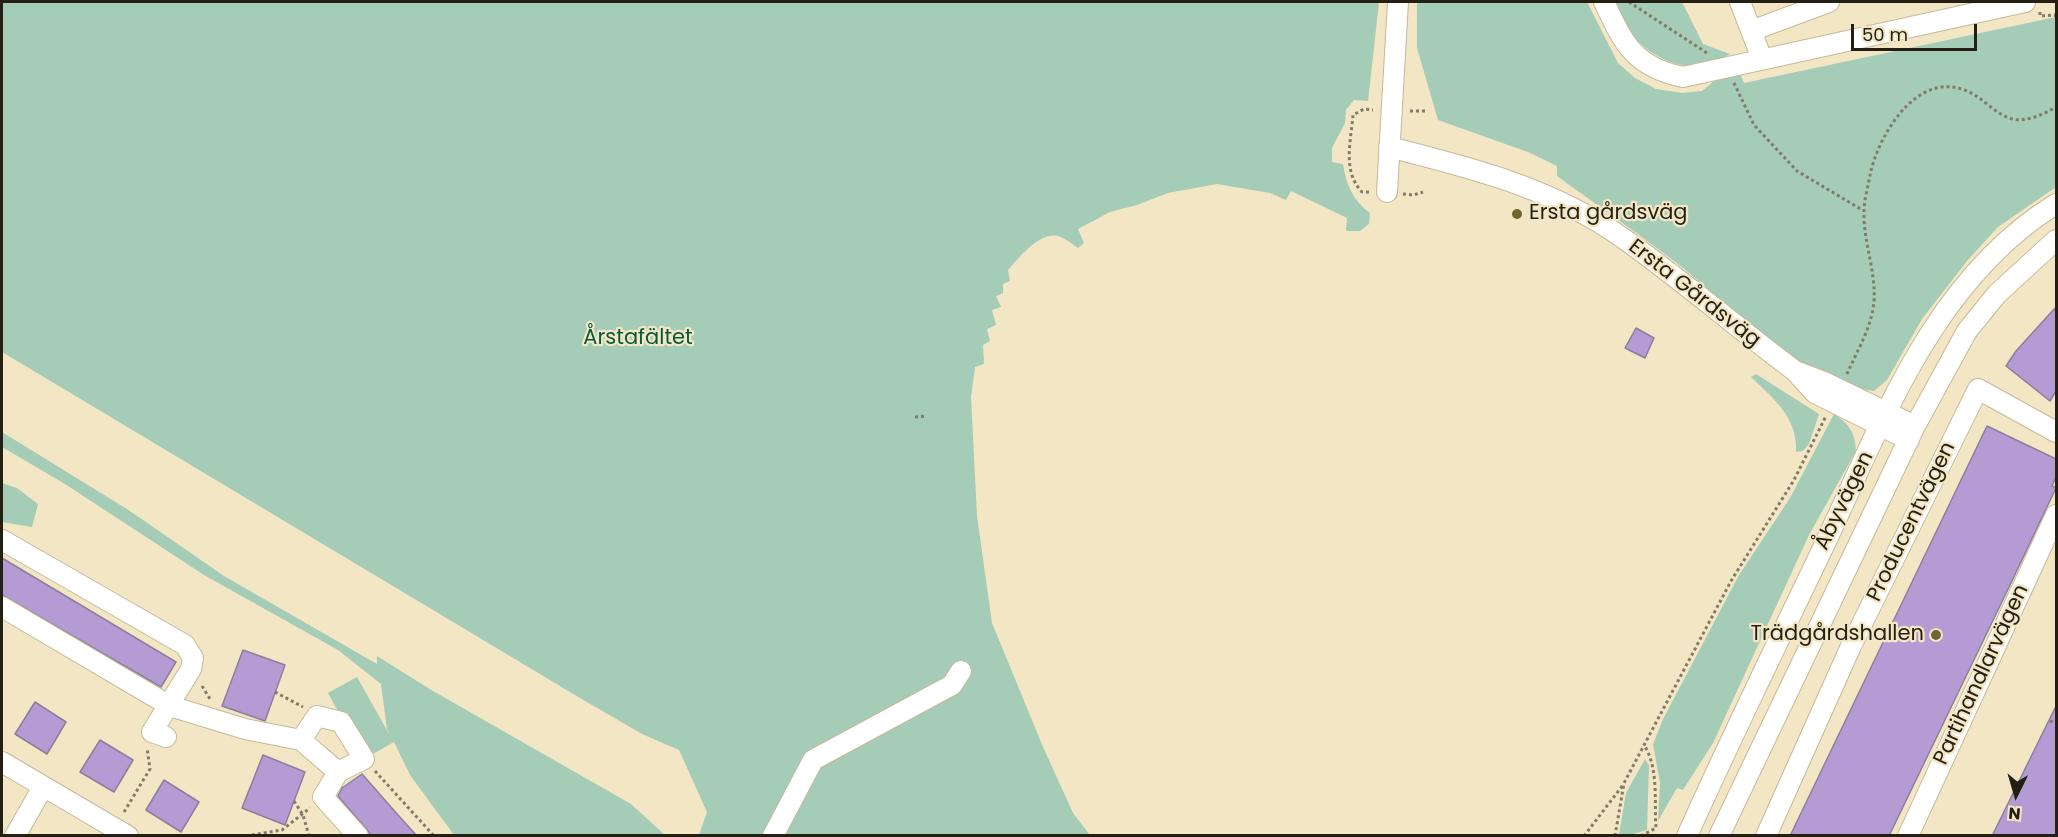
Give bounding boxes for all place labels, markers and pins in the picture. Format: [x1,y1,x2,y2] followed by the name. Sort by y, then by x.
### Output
[1529,201,1688,227] place label: Ersta gårdsväg
[1510,207,1524,221] marker: Ersta gårdsväg
[1751,622,1924,648] place label: Trädgårdshallen
[1929,628,1943,642] marker: Trädgårdshallen

